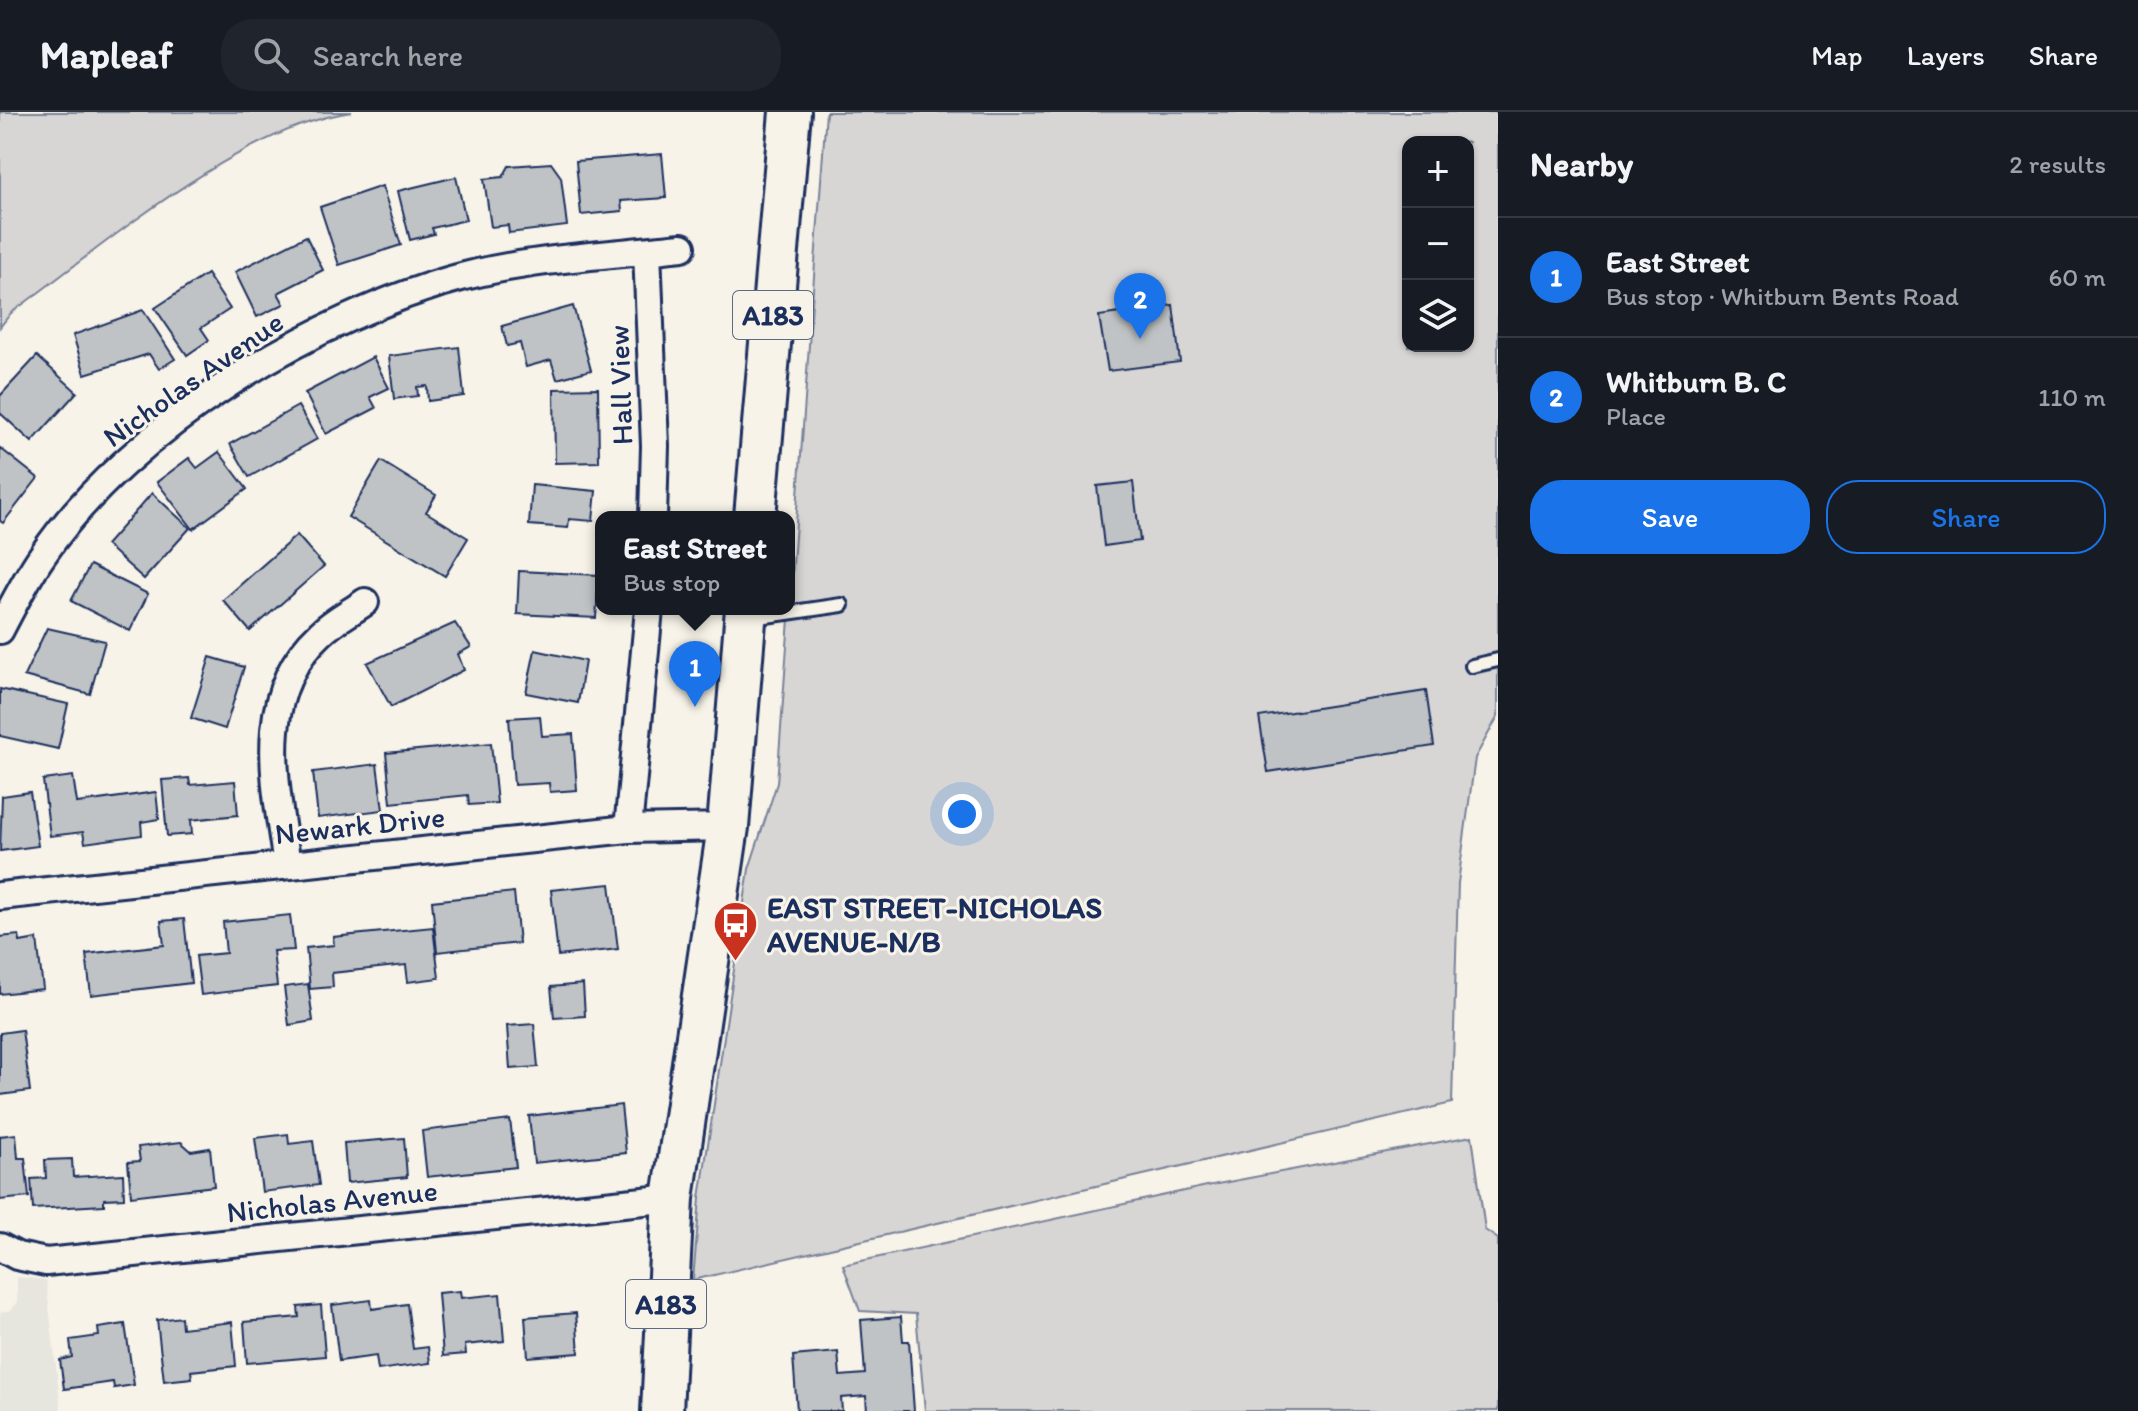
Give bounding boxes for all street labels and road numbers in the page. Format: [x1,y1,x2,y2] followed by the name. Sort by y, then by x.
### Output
[733,291,813,339] road number: A183
[96,303,290,455] street label: Nicholas Avenue
[599,324,641,446] street label: Hall View
[273,798,447,852] street label: Newark Drive
[225,1172,439,1230] street label: Nicholas Avenue
[626,1280,706,1328] road number: A183

